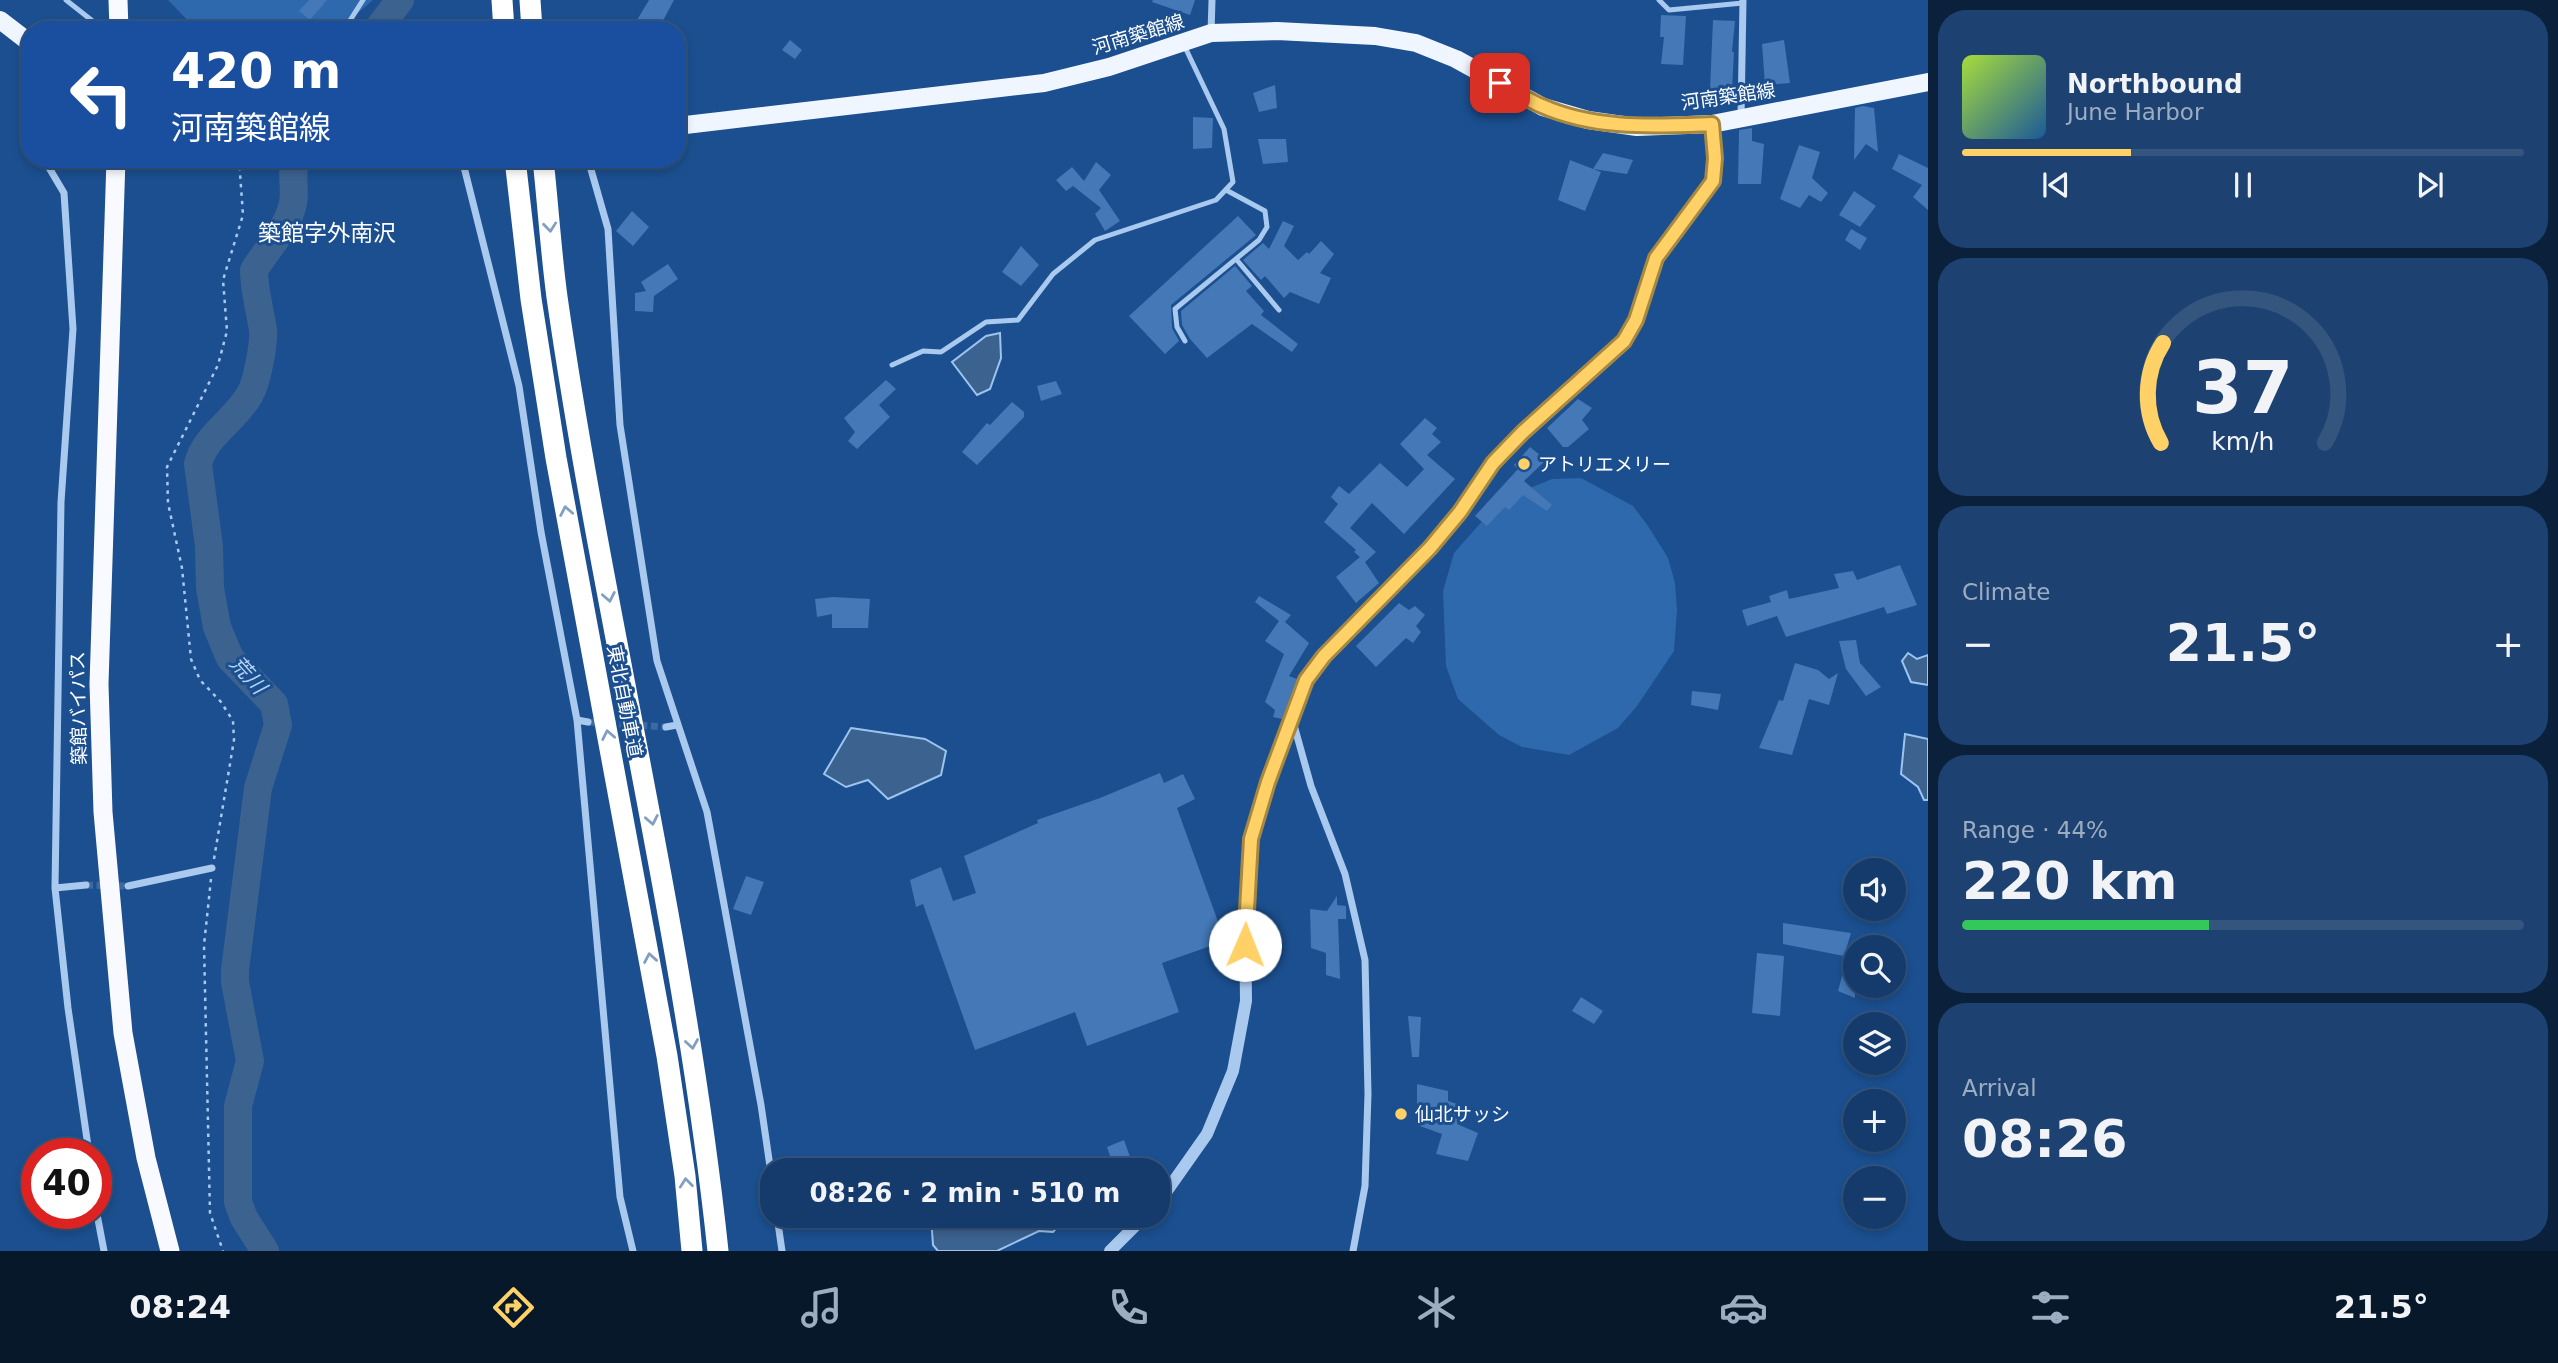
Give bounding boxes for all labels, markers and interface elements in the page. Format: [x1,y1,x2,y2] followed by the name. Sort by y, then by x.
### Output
[1089,10,1187,58] street label: 河南築館線
[171,43,341,100] text: 420 m
[56,49,147,140] icon: left
[1470,53,1530,113] pin
[1481,64,1519,102] icon: arrive
[2067,69,2243,99] text: Northbound
[1679,78,1777,114] street label: 河南築館線
[2067,99,2203,125] text: June Harbor
[171,109,331,147] text: 河南築館線
[2037,166,2075,204] icon: previous
[2224,166,2262,204] icon: pause
[2411,166,2449,204] icon: next
[258,220,396,246] district label: 築館字外南沢
[542,222,557,233] one-way arrow
[2192,346,2294,431] text: 37
[2211,427,2275,456] text: km/h
[1538,453,1671,475] place label: アトリエメリー
[1516,456,1532,472] marker: アトリエメリー
[559,505,574,517] one-way arrow
[1962,579,2051,605] text: Climate
[601,591,616,603] one-way arrow
[2166,613,2320,673] text: 21.5°
[1962,622,1994,666] text: −
[2492,622,2524,666] text: +
[603,643,647,759] street label: 東北自動車道
[66,651,90,765] street label: 築館バイパス
[225,651,272,700] water label: 荒川
[601,729,616,741] one-way arrow
[644,814,659,826] one-way arrow
[1962,817,2108,843] text: Range · 44%
[1962,851,2177,911] text: 220 km
[1843,858,1906,1229] map controls
[1843,858,1906,921] button: sound
[1208,908,1282,982] position arrow
[1843,935,1906,998] button: search
[643,952,658,964] one-way arrow
[1843,1012,1906,1075] button: layers
[684,1038,699,1050] one-way arrow
[1962,1075,2037,1101] text: Arrival
[1843,1089,1906,1152] button: +
[1415,1103,1510,1125] place label: 仙北サッシ
[1393,1106,1409,1122] marker: 仙北サッシ
[1962,1109,2128,1169] text: 08:26
[21,1138,112,1229] speed limit sign: 40
[1843,1166,1906,1229] button: −
[678,1177,693,1189] one-way arrow
[810,1178,1120,1208] text: 08:26 · 2 min · 510 m
[489,1283,538,1332] icon: directions
[797,1283,846,1332] icon: music
[1104,1283,1153,1332] icon: phone
[1412,1283,1461,1332] icon: climate
[1719,1283,1768,1332] icon: car
[2026,1283,2075,1332] icon: filters
[129,1288,231,1326] text: 08:24
[2334,1288,2429,1326] text: 21.5°

